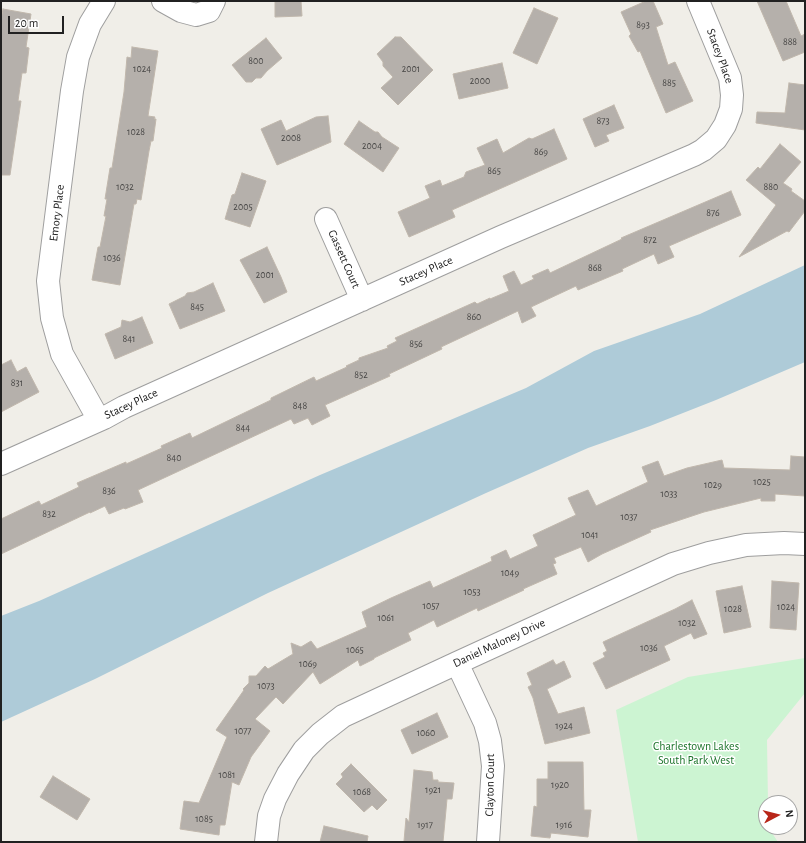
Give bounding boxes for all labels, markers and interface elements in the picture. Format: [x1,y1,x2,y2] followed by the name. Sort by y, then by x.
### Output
[10,8,66,34] scale bar
[15,17,38,29] text: 20 m
[636,19,650,31] house number: 893
[703,27,737,85] street label: Stacey Place
[783,36,797,48] house number: 888
[248,55,264,67] house number: 800
[133,63,151,75] house number: 1024
[402,63,420,75] house number: 2001
[470,75,490,87] house number: 2000
[662,77,676,89] house number: 885
[596,115,610,127] house number: 873
[127,126,145,138] house number: 1028
[281,132,301,144] house number: 2008
[362,140,382,152] house number: 2004
[534,146,548,158] house number: 869
[487,165,501,177] house number: 865
[116,181,134,193] house number: 1032
[764,181,778,193] house number: 880
[46,184,68,242] street label: Emory Place
[233,201,253,213] house number: 2005
[706,207,720,219] house number: 876
[325,228,363,290] street label: Gassett Court
[643,234,657,246] house number: 872
[103,252,121,264] house number: 1036
[397,253,455,289] street label: Stacey Place
[588,262,602,274] house number: 868
[256,269,274,281] house number: 2001
[190,301,204,313] house number: 845
[467,311,481,323] house number: 860
[123,333,135,345] house number: 841
[409,338,423,350] house number: 856
[354,369,368,381] house number: 852
[11,377,23,389] house number: 831
[102,385,160,423] street label: Stacey Place
[293,400,307,412] house number: 848
[236,422,250,434] house number: 844
[167,452,181,464] house number: 840
[753,476,771,488] house number: 1025
[704,479,722,491] house number: 1029
[102,485,116,497] house number: 836
[661,488,677,500] house number: 1033
[42,508,56,520] house number: 832
[620,511,638,523] house number: 1037
[582,529,598,541] house number: 1041
[501,567,519,579] house number: 1049
[463,586,481,598] house number: 1053
[422,600,440,612] house number: 1057
[777,601,795,613] house number: 1024
[724,603,742,615] house number: 1028
[378,612,394,624] house number: 1061
[451,615,547,671] street label: Daniel Maloney Drive
[678,617,696,629] house number: 1032
[640,642,658,654] house number: 1036
[346,644,364,656] house number: 1065
[299,658,317,670] house number: 1069
[257,680,275,692] house number: 1073
[555,720,573,732] house number: 1924
[234,725,252,737] house number: 1077
[417,727,435,739] house number: 1060
[653,739,739,767] park label: Charlestown Lakes South Park West
[482,753,498,817] street label: Clayton Court
[219,769,235,781] house number: 1081
[551,779,569,791] house number: 1920
[425,784,441,796] house number: 1921
[353,786,371,798] house number: 1068
[758,795,798,835] north arrow
[783,809,795,818] text: N
[195,813,213,825] house number: 1085
[417,819,433,831] house number: 1917
[556,819,572,831] house number: 1916

